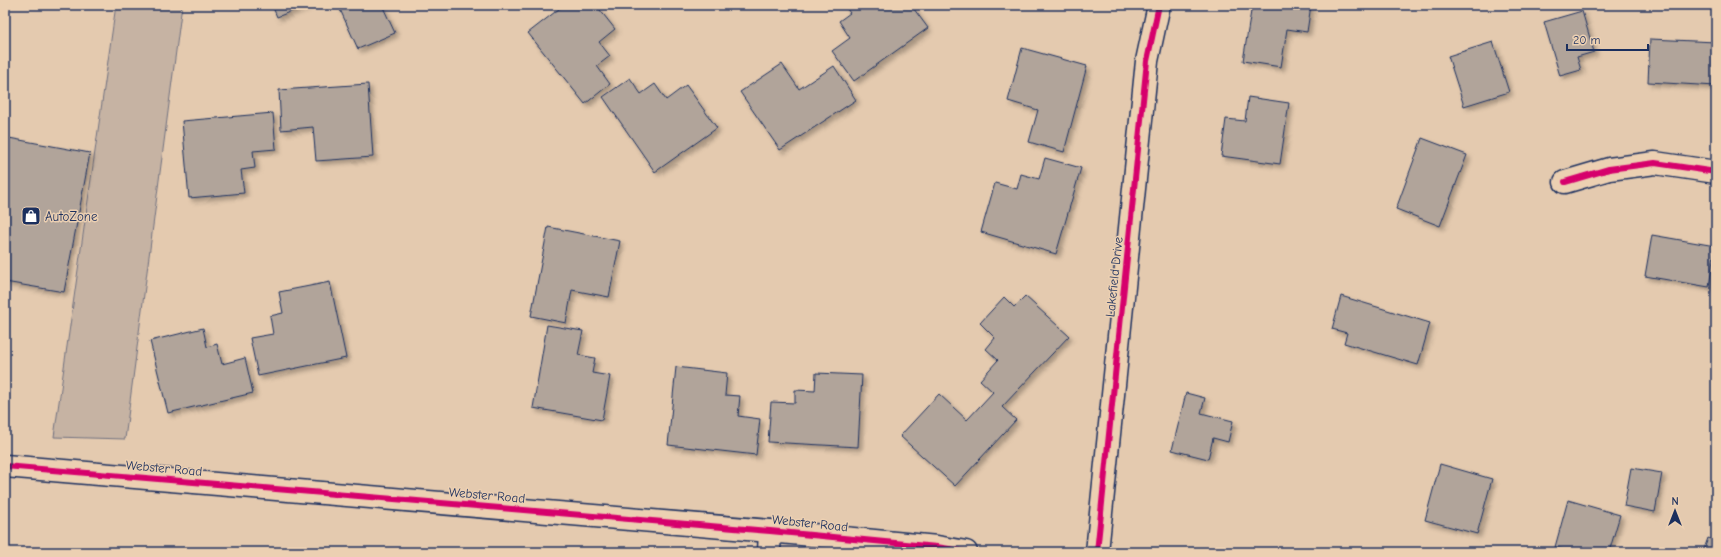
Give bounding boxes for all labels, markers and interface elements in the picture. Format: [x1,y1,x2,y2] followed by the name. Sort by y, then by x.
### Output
[1567,26,1648,52] scale bar
[1573,33,1601,47] text: 20 m
[20,205,42,227] shop icon: AutoZone
[45,209,98,224] place label: AutoZone
[1102,236,1126,318] street label: Lakefield Drive
[125,457,203,479] street label: Webster Road
[448,484,526,506] street label: Webster Road
[1655,491,1695,531] north arrow
[1671,495,1679,508] text: N
[771,512,849,534] street label: Webster Road

